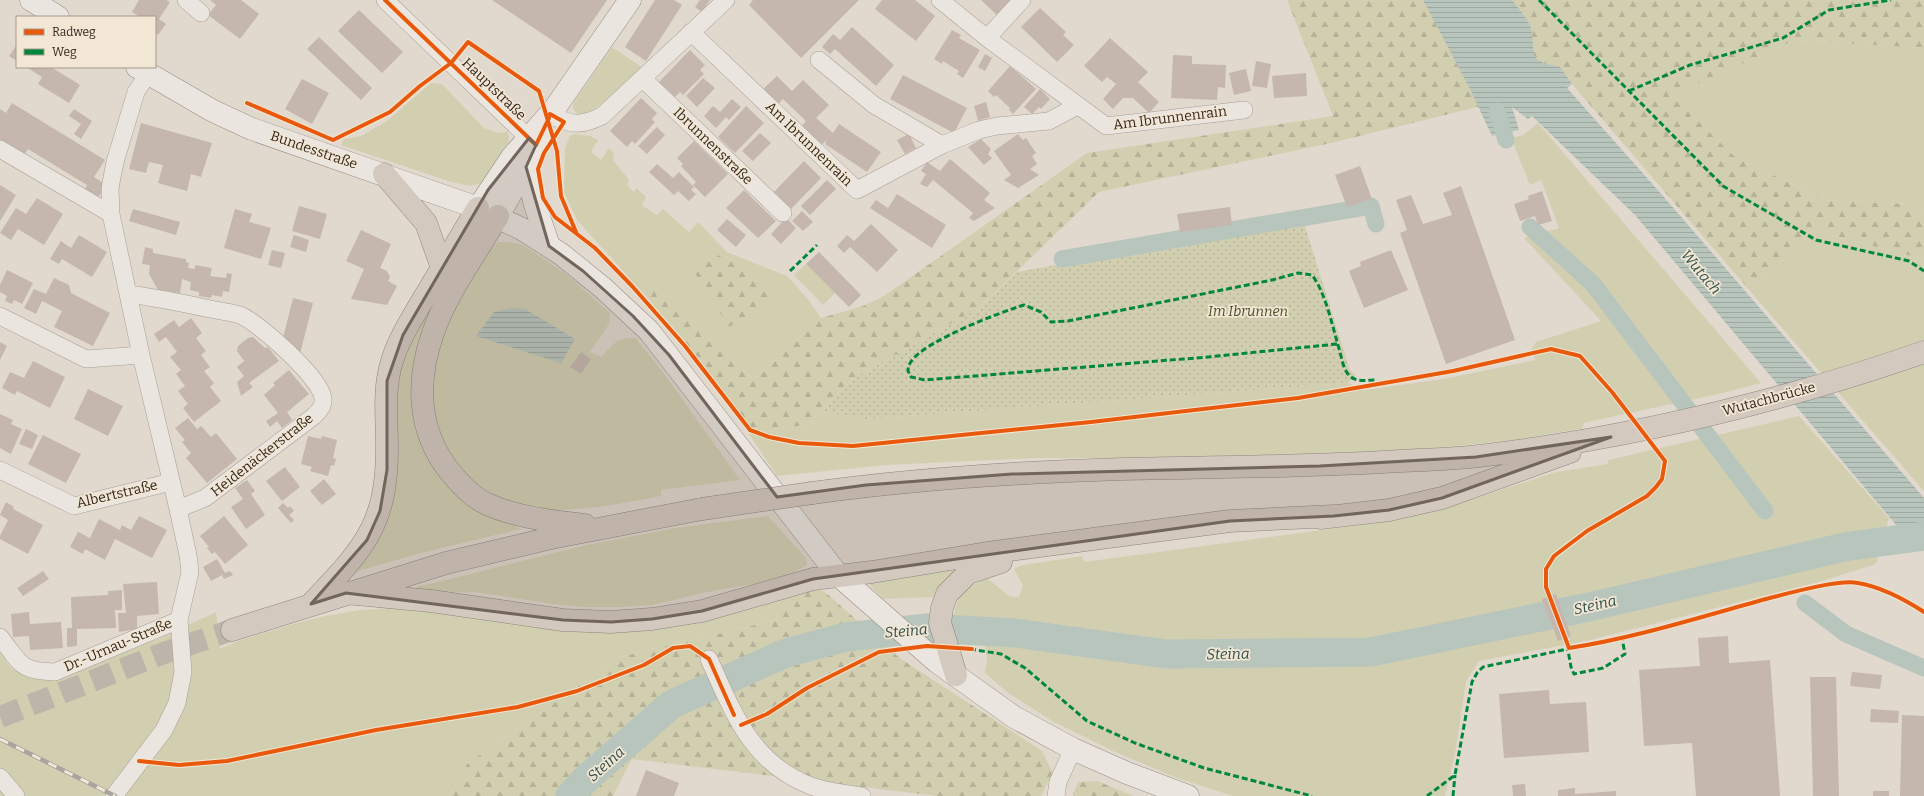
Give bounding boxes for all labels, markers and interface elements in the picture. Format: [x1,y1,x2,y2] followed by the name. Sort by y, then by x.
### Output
[16,16,156,68] legend
[52,25,96,39] text: Radweg
[52,45,77,59] text: Weg
[458,54,530,124] street label: Hauptstraße
[762,98,856,190] street label: Am Ibrunnenrain
[1112,103,1228,133] street label: Am Ibrunnenrain
[670,104,756,188] street label: Ibrunnenstraße
[268,127,360,173] street label: Bundesstraße
[1677,246,1725,298] water label: Wutach
[1208,303,1288,320] park label: Im Ibrunnen
[1721,378,1817,420] street label: Wutachbrücke
[207,410,317,500] street label: Heidenäckerstraße
[75,476,159,512] street label: Albertstraße
[1572,591,1618,619] water label: Steina
[61,615,175,675] street label: Dr.-Urnau-Straße
[884,620,928,642] water label: Steina
[1206,645,1250,663] water label: Steina
[584,743,628,785] water label: Steina

